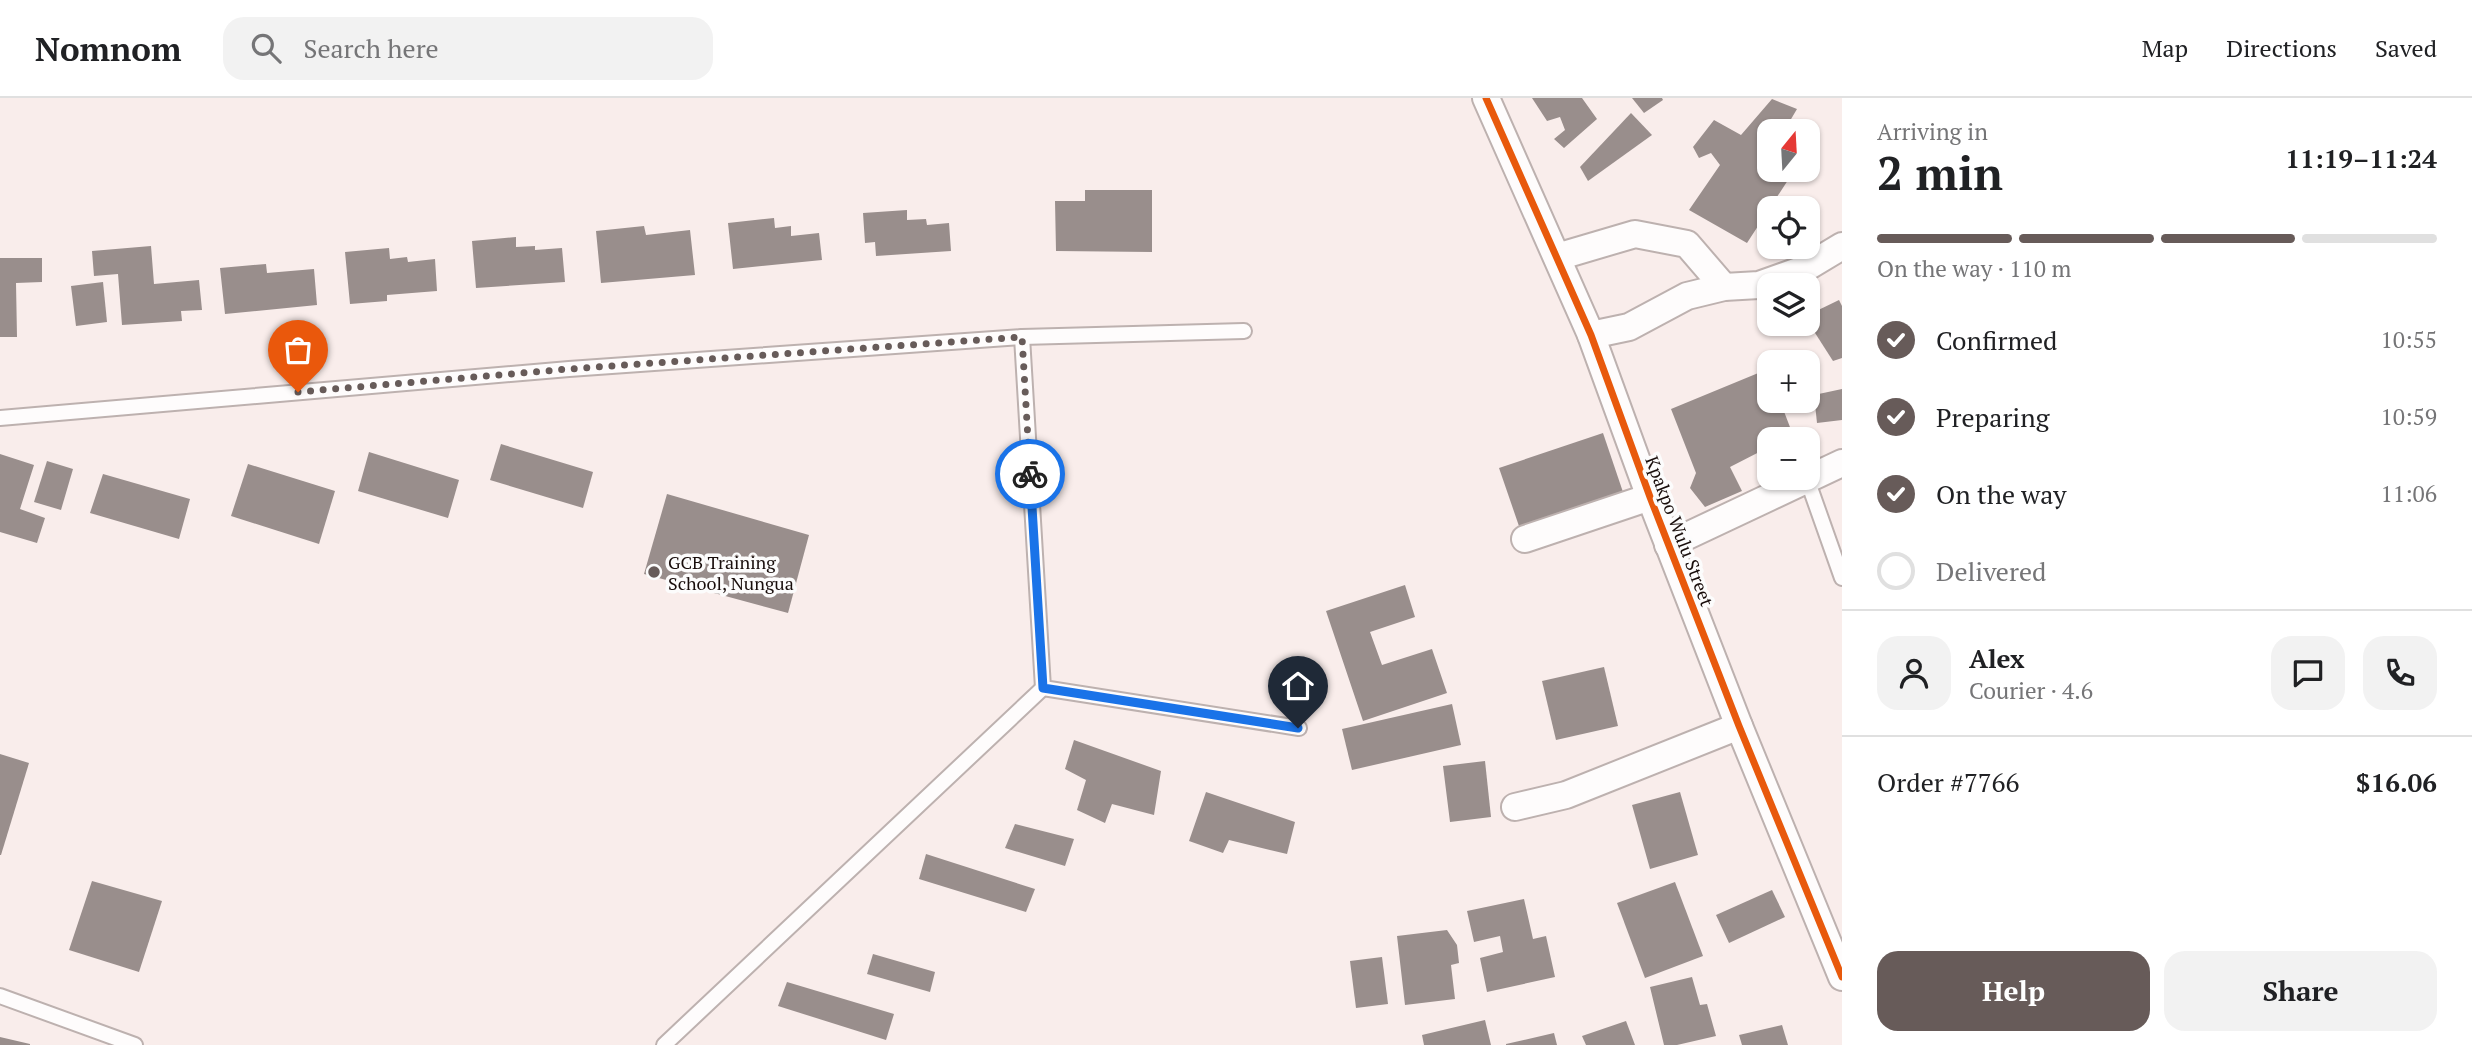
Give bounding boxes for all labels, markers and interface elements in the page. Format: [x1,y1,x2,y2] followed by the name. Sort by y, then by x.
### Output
[223,17,713,80] search box
[35,27,181,70] text: Nomnom
[247,29,285,67] icon: search
[303,31,439,65] text: Search here
[2142,32,2188,64] text: Map
[2226,32,2337,64] text: Directions
[2375,32,2437,64] text: Saved
[1877,116,1988,147] text: Arriving in
[1757,119,1820,182] north arrow
[1757,119,1820,490] map controls
[2285,141,2437,175] text: 11:19–11:24
[1877,142,2003,203] text: 2 min
[1757,196,1820,259] button: locate
[1877,253,2071,284] text: On the way · 110 m
[1757,273,1820,336] button: layers
[268,320,328,392] pin
[1877,321,1915,359] icon: check
[1936,323,2057,357] text: Confirmed
[2380,324,2437,355] text: 10:55
[279,331,317,369] icon: bag
[1757,350,1820,413] button: +
[1877,398,1915,436] icon: check
[1936,400,2049,434] text: Preparing
[2380,401,2437,432] text: 10:59
[1757,427,1820,490] button: −
[995,439,1065,509] courier
[1640,453,1720,610] street label: Kpakpo Wulu Street
[1011,455,1049,493] icon: bike
[1877,475,1915,513] icon: check
[1936,477,2067,511] text: On the way
[2380,478,2437,509] text: 11:06
[668,550,794,595] place label: GCB Training School, Nungua
[1936,554,2046,588] text: Delivered
[646,564,662,580] marker: GCB Training School, Nungua
[1877,636,1951,710] button: person
[2271,636,2345,710] button: chat
[2363,636,2437,710] button: phone
[1969,641,2025,675] text: Alex
[1268,656,1328,728] pin
[1279,667,1317,705] icon: home
[1969,675,2093,706] text: Courier · 4.6
[1877,765,2019,799] text: Order #7766
[2356,765,2437,799] text: $16.06
[1877,951,2150,1031] button: Help
[2164,951,2437,1031] button: Share

